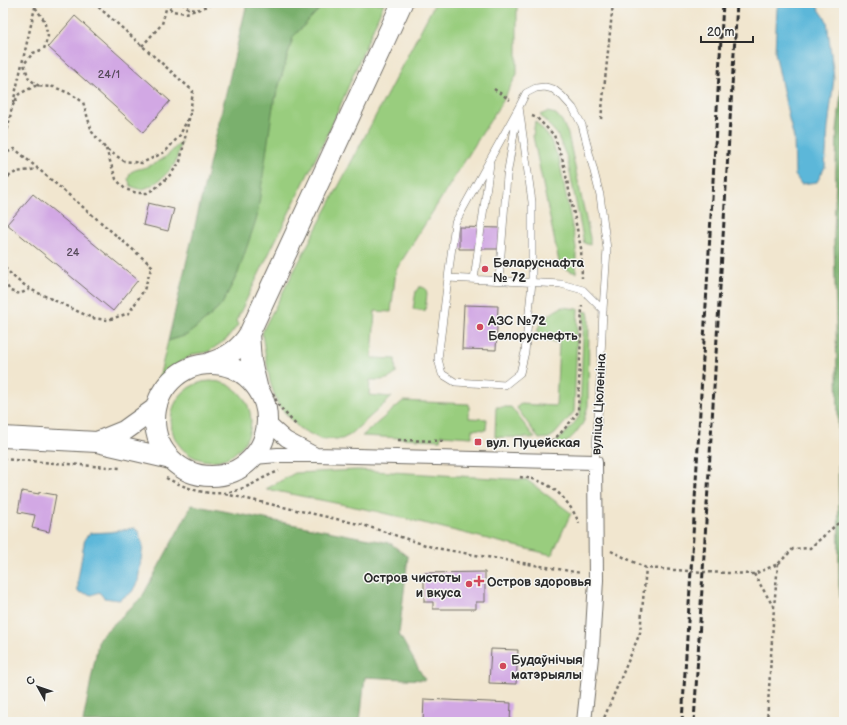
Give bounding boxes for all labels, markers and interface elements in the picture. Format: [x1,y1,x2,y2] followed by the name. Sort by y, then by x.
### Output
[701,18,753,44] scale bar
[707,25,734,40] text: 20 m
[98,68,120,81] house number: 24/1
[66,246,80,259] house number: 24
[493,255,584,286] place label: Беларуснафта № 72
[480,264,490,274] marker: Беларуснафта № 72
[487,313,578,344] place label: АЗС №72 Белоруснефть
[475,322,485,332] marker: АЗС №72 Белоруснефть
[588,352,610,455] street label: вуліца Цюленіна
[486,435,580,451] place label: вул. Пуцейская
[473,437,483,447] marker: вул. Пуцейская
[364,570,461,601] place label: Остров чистоты и вкуса
[487,574,591,590] place label: Остров здоровья
[474,576,484,586] marker: Остров здоровья
[464,579,474,589] marker: Остров чистоты и вкуса
[511,652,583,683] place label: Будаўнічыя матэрыялы
[498,661,508,671] marker: Будаўнічыя матэрыялы
[18,667,58,707] north arrow
[23,674,38,688] text: С

